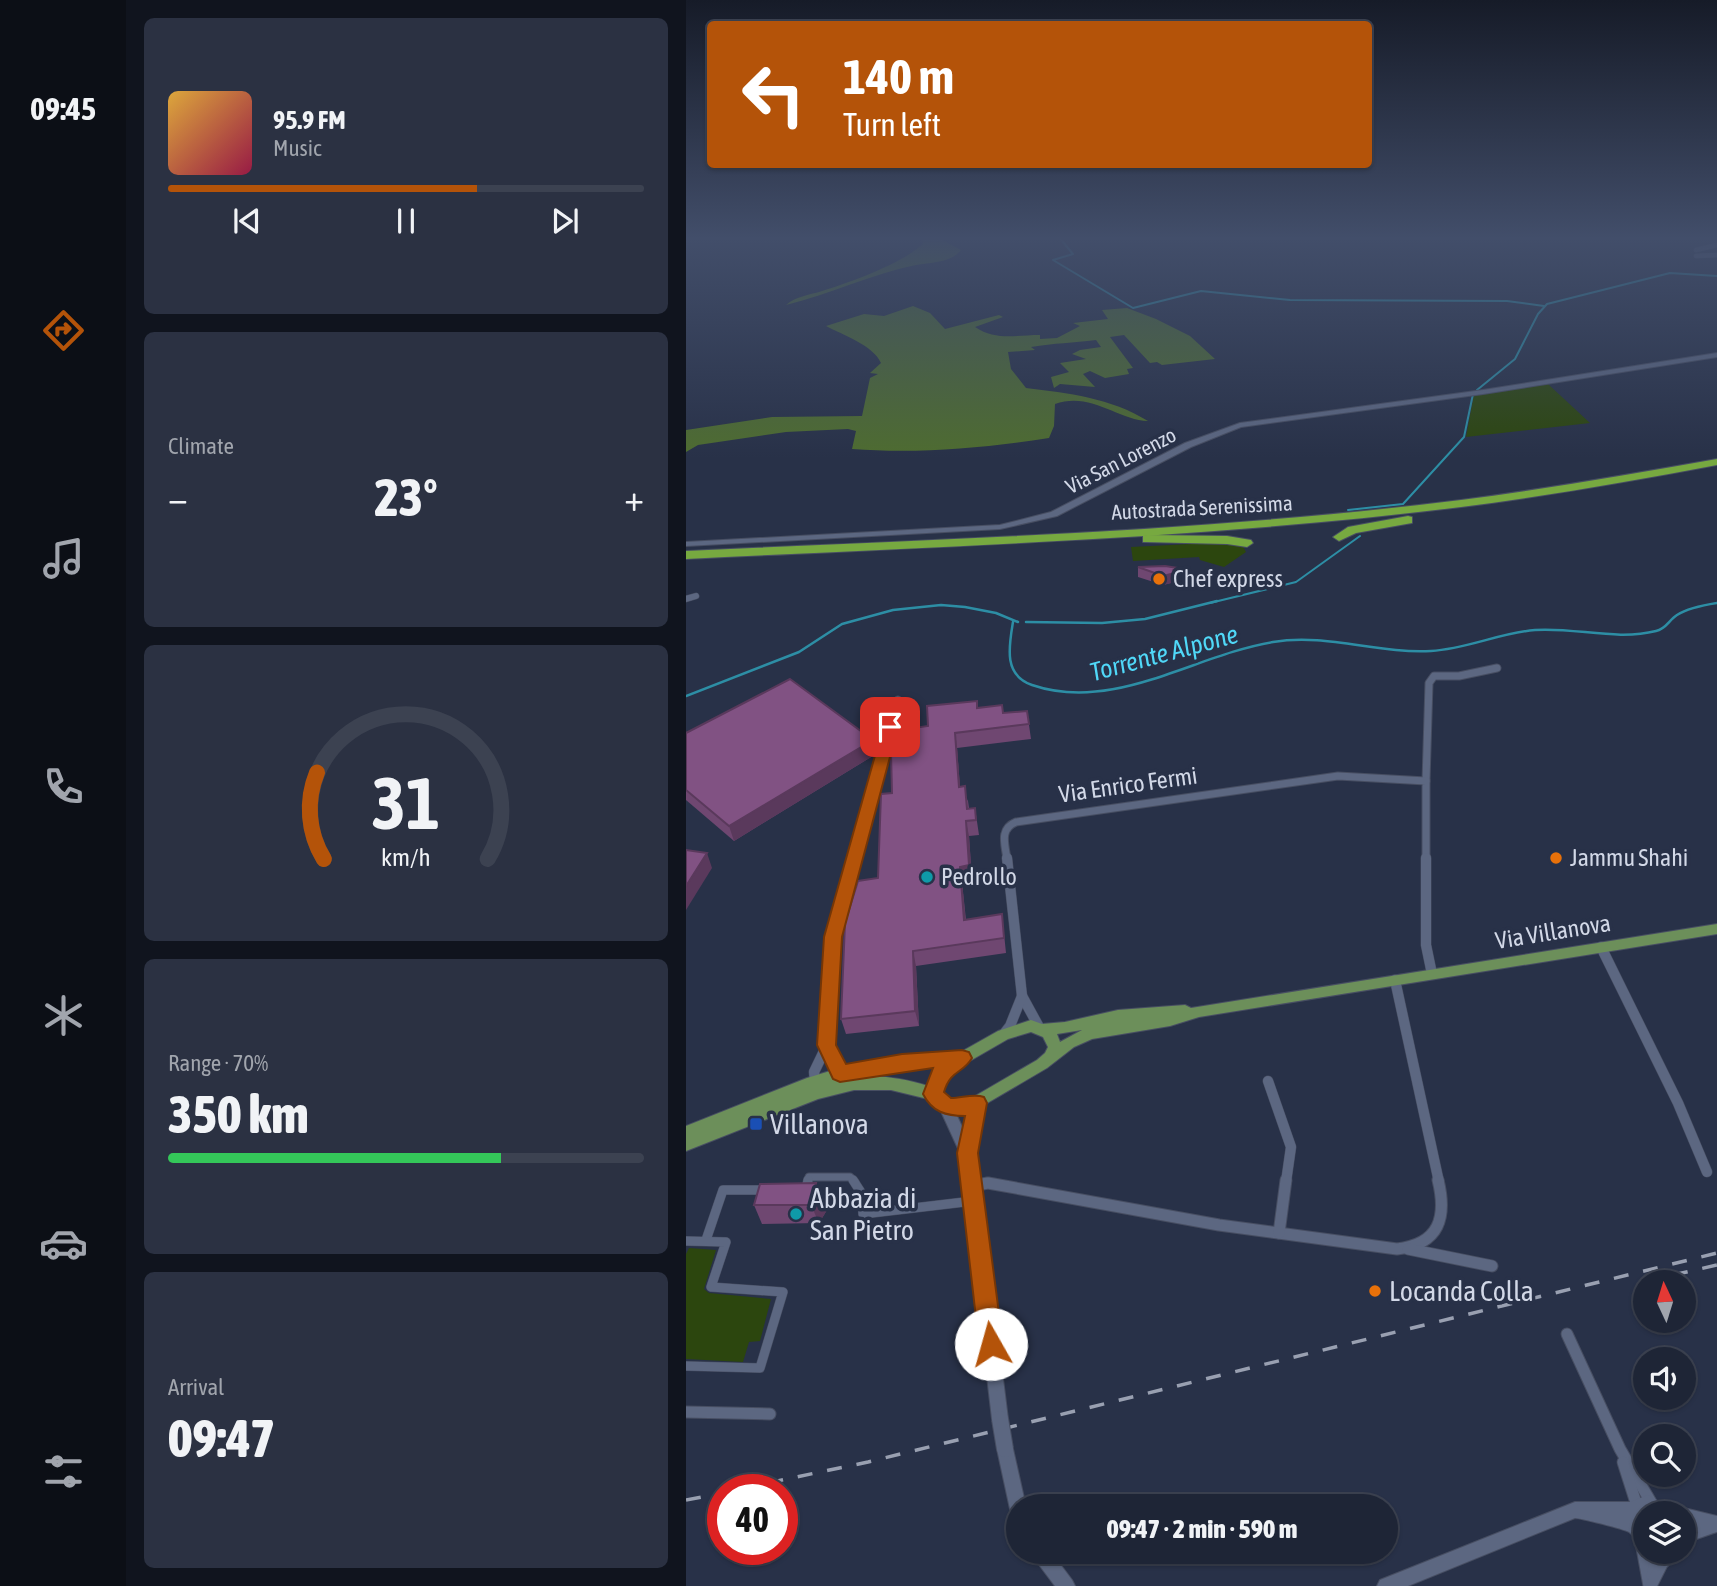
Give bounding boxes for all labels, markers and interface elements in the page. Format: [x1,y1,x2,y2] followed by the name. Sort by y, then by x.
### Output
[843,48,954,104] text: 140 m
[728,49,819,140] icon: left
[30,90,96,127] text: 09:45
[273,105,346,135] text: 95.9 FM
[843,106,941,143] text: Turn left
[273,135,321,161] text: Music
[228,202,266,240] icon: previous
[387,202,425,240] icon: pause
[546,202,584,240] icon: next
[39,306,88,355] icon: directions
[1061,422,1180,498] street label: Via San Lorenzo
[168,433,234,459] text: Climate
[374,467,438,527] text: 23°
[168,476,188,519] text: −
[624,476,644,519] text: +
[1111,490,1293,524] street label: Autostrada Serenissima
[39,534,88,583] icon: music
[1173,565,1283,592] place label: Chef express
[1151,571,1167,587] marker: Chef express
[1087,619,1241,687] water label: Torrente Alpone
[860,697,920,757] pin
[871,708,909,746] icon: arrive
[372,761,440,844] text: 31
[1057,761,1199,808] street label: Via Enrico Fermi
[39,762,88,811] icon: phone
[381,843,431,871] text: km/h
[1570,844,1688,871] place label: Jammu Shahi
[1548,850,1564,866] marker: Jammu Shahi
[941,863,1017,890] place label: Pedrollo
[919,869,935,885] marker: Pedrollo
[1493,909,1613,954] street label: Via Villanova
[39,991,88,1040] icon: climate
[168,1050,268,1076] text: Range · 70%
[168,1084,309,1144] text: 350 km
[770,1108,869,1140] place label: Villanova
[748,1116,764,1132] marker: Villanova
[810,1182,916,1246] place label: Abbazia di San Pietro
[788,1206,804,1222] marker: Abbazia di San Pietro
[39,1219,88,1268] icon: car
[1633,1270,1696,1334] north arrow
[1633,1270,1696,1564] map controls
[1389,1275,1534,1307] place label: Locanda Colla
[1367,1283,1383,1299] marker: Locanda Colla
[954,1307,1028,1381] position arrow
[1633,1347,1696,1410] button: sound
[168,1374,224,1400] text: Arrival
[168,1408,275,1468] text: 09:47
[1633,1424,1696,1487] button: search
[39,1447,88,1496] icon: filters
[707,1474,798,1565] speed limit sign: 40
[1633,1501,1696,1564] button: layers
[1107,1514,1297,1544] text: 09:47 · 2 min · 590 m

